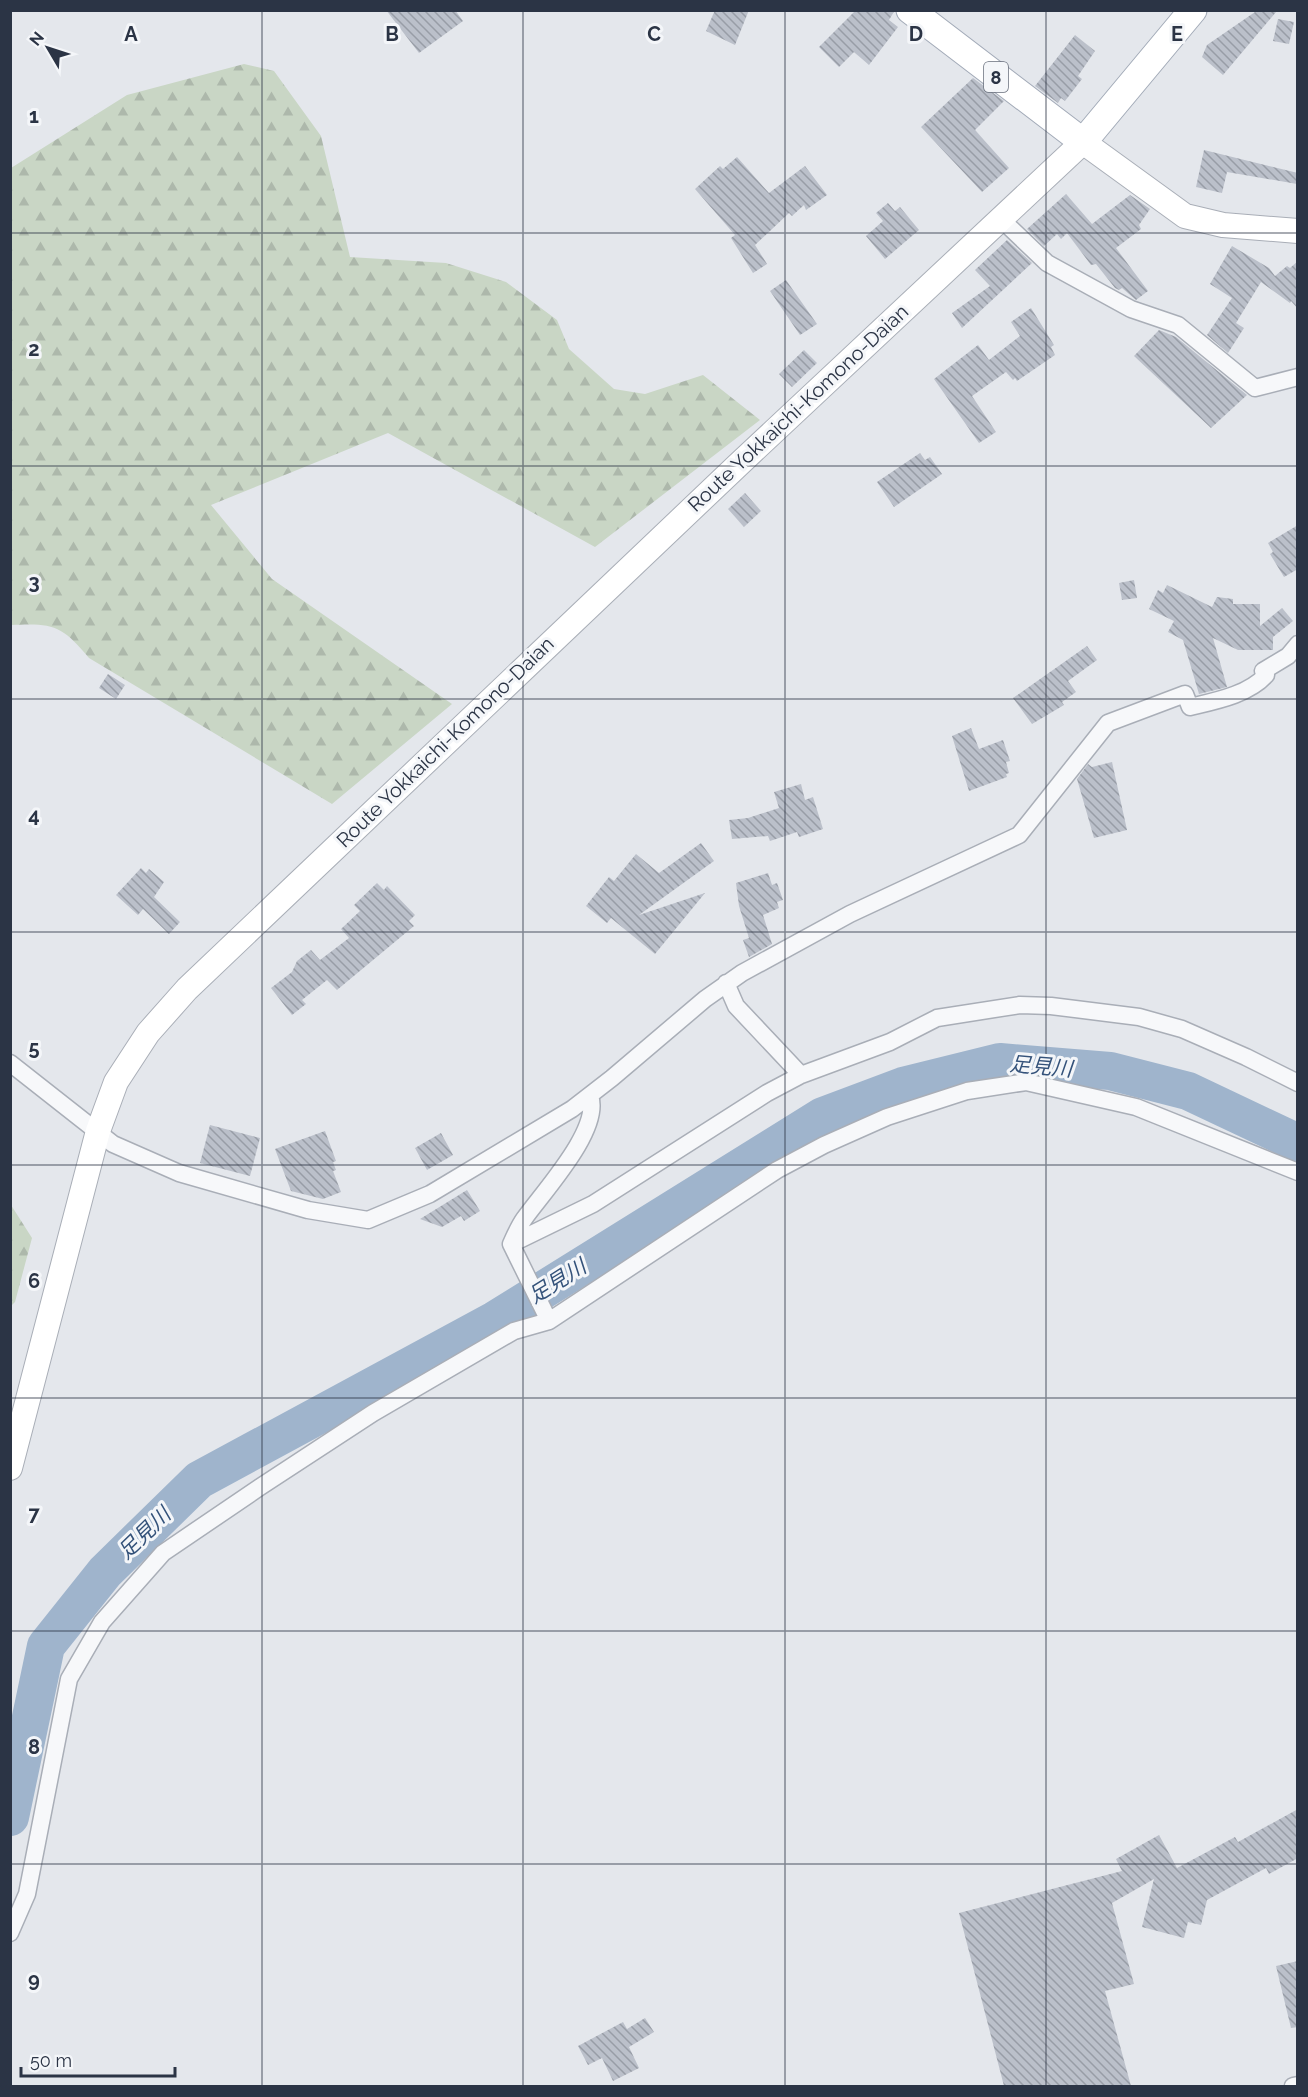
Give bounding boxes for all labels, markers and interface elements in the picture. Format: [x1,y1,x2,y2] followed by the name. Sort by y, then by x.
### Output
[18,18,78,78] north arrow
[124,22,138,46] text: A
[385,22,399,46] text: B
[647,22,661,46] text: C
[909,22,923,46] text: D
[1171,22,1183,46] text: E
[26,28,48,50] text: N
[984,62,1008,92] road number: 8
[29,104,39,128] text: 1
[683,299,913,517] street label: Route Yokkaichi-Komono-Daian
[28,337,40,361] text: 2
[28,570,40,594] text: 3
[331,632,559,852] street label: Route Yokkaichi-Komono-Daian
[28,803,40,827] text: 4
[28,1036,40,1060] text: 5
[1009,1051,1075,1081] water label: 足見川
[524,1253,592,1308] water label: 足見川
[28,1269,40,1293] text: 6
[113,1501,177,1564] water label: 足見川
[28,1502,40,1526] text: 7
[28,1735,40,1759] text: 8
[28,1968,40,1992] text: 9
[21,2040,176,2078] scale bar
[30,2050,72,2071] text: 50 m

